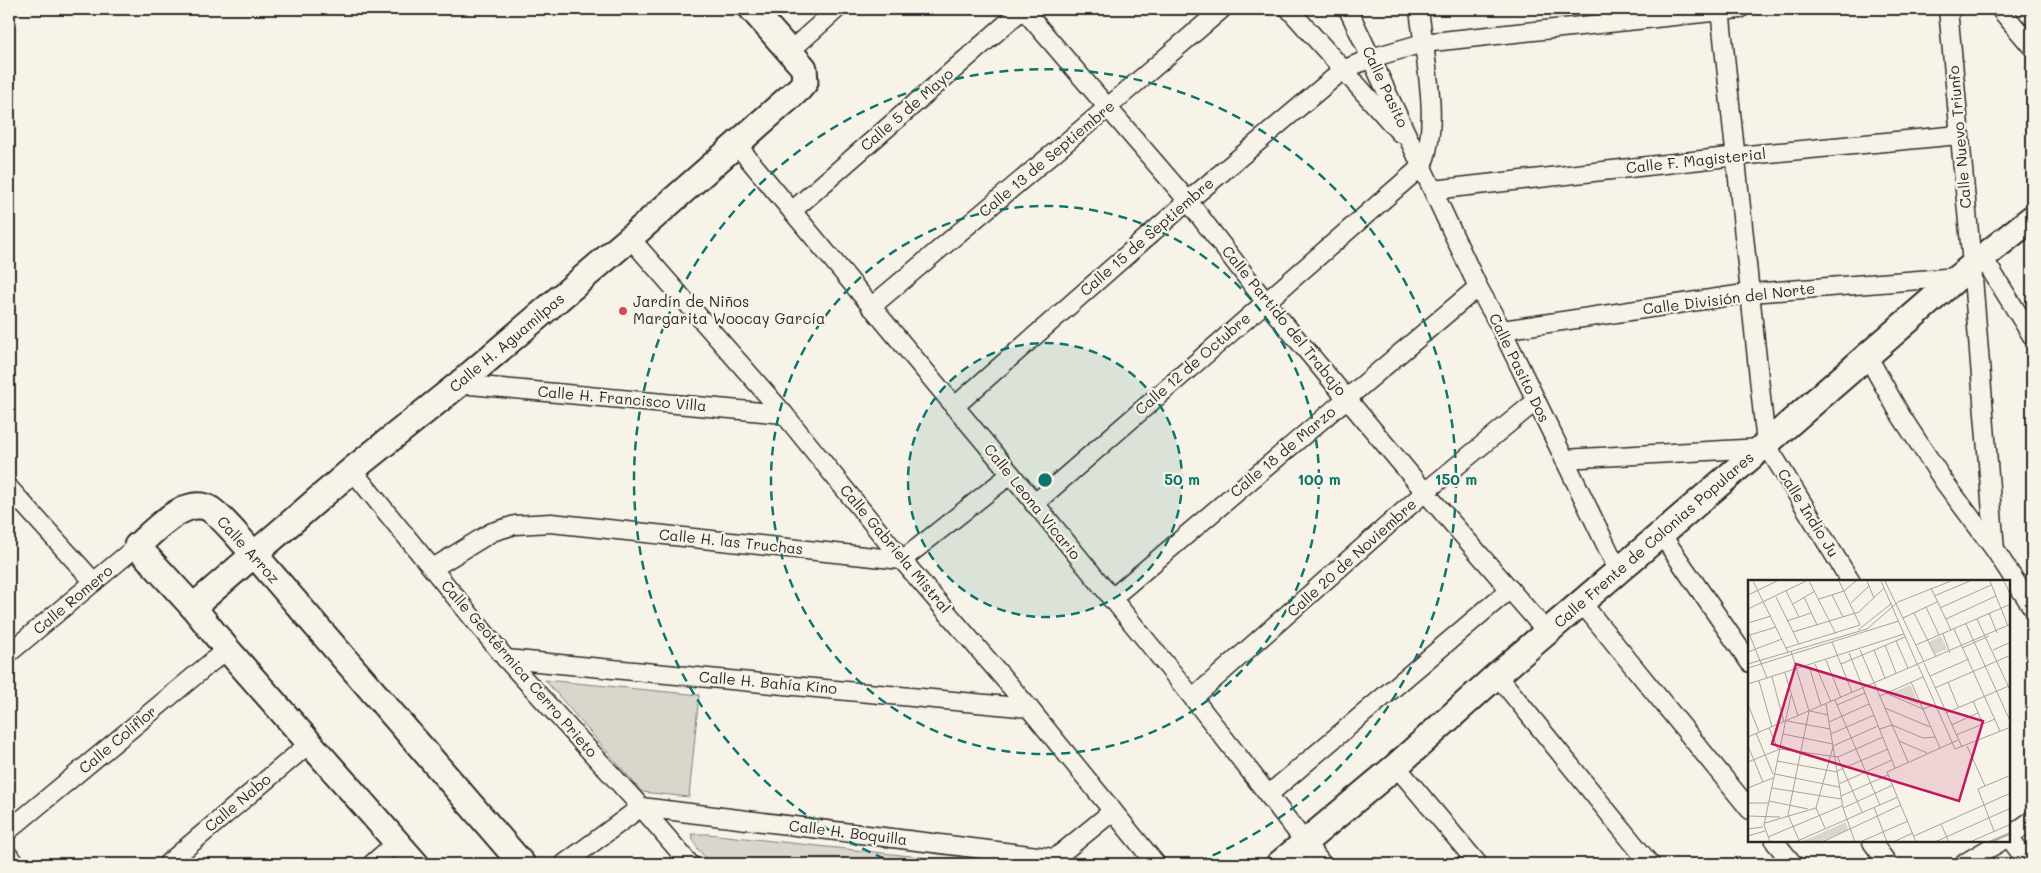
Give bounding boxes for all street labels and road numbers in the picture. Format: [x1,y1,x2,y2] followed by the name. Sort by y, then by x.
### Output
[1358,43,1414,131] street label: Calle Pasito
[856,63,957,155] street label: Calle 5 de Mayo
[1943,65,1975,209] street label: Calle Nuevo Triunfo
[974,95,1118,221] street label: Calle 13 de Septiembre
[1625,143,1767,177] street label: Calle F. Magisterial
[1075,173,1218,300] street label: Calle 15 de Septiembre
[1218,241,1352,400] street label: Calle Partido del Trabajo
[1641,277,1816,319] street label: Calle División del Norte
[445,288,568,396] street label: Calle H. Aguamilpas
[1130,307,1254,419] street label: Calle 12 de Octubre
[1485,310,1555,425] street label: Calle Pasito Dos
[537,381,707,415] street label: Calle H. Francisco Villa
[1225,401,1339,501] street label: Calle 18 de Marzo
[980,439,1086,564] street label: Calle Leona Vicario
[1549,447,1758,632] street label: Calle Frente de Colonias Populares
[1774,464,1844,561] street label: Calle Indio Ju
[836,480,956,617] street label: Calle Gabriela Mistral
[1282,494,1420,621] street label: Calle 20 de Noviembre
[213,511,284,587] street label: Calle Arroz
[658,523,804,559] street label: Calle H. las Truchas
[28,560,116,638] street label: Calle Romero
[437,575,602,761] street label: Calle Geotérmica Cerro Prieto
[698,666,838,698] street label: Calle H. Bahía Kino
[74,701,160,778] street label: Calle Coliflor
[200,769,275,836] street label: Calle Nabo
[788,815,908,849] street label: Calle H. Boquilla

